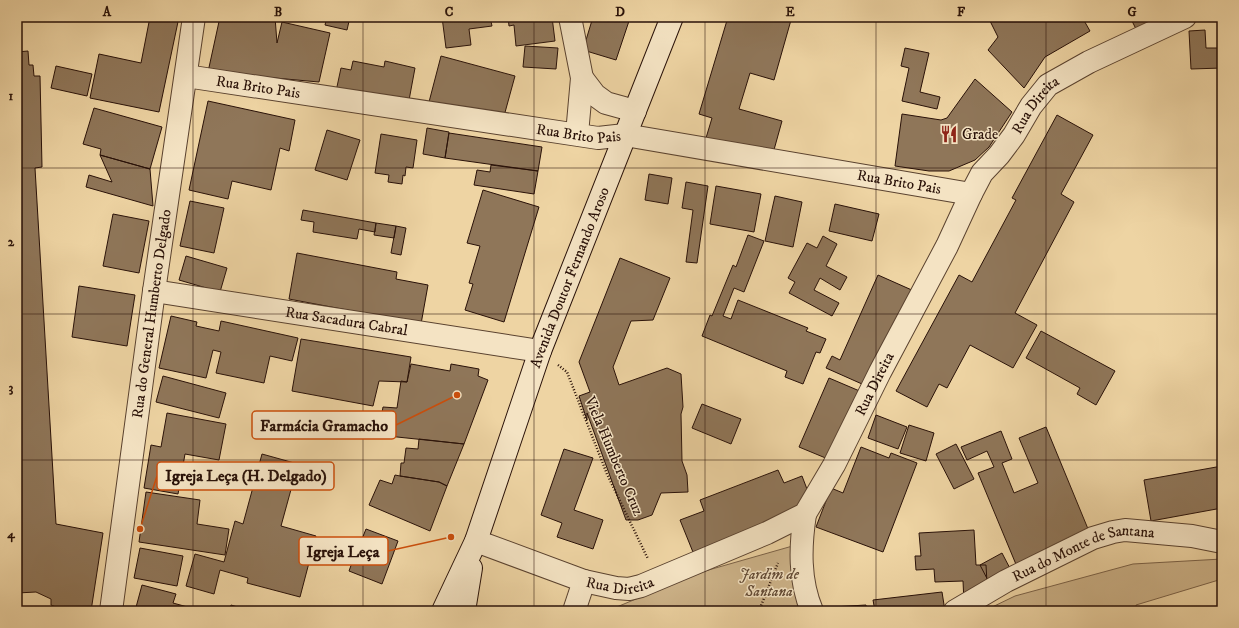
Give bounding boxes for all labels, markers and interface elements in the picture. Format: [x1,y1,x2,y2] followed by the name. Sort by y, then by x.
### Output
[102,4,112,20] text: A
[274,4,282,20] text: B
[445,4,454,20] text: C
[615,4,625,20] text: D
[785,4,795,20] text: E
[957,4,966,20] text: F
[1127,4,1137,20] text: G
[215,71,302,103] street label: Rua Brito Pais
[1007,71,1063,137] street label: Rua Direita
[9,88,14,104] text: 1
[535,119,622,148] street label: Rua Brito Pais
[939,124,959,144] restaurant icon: Grade
[962,125,998,144] place label: Grade
[856,165,943,198] street label: Rua Brito Pais
[525,184,613,370] street label: Avenida Doutor Fernando Aroso
[128,208,175,419] street label: Rua do General Humberto Delgado
[8,234,15,250] text: 2
[284,302,410,340] street label: Rua Sacadura Cabral
[850,348,899,419] street label: Rua Direita
[9,380,14,396] text: 3
[580,393,648,519] street label: Viela Humberto Cruz
[252,411,396,439] callout: Farmácia Gramacho
[260,416,388,436] text: Farmácia Gramacho
[157,462,334,490] callout: Igreja Leça (H. Delgado)
[165,466,327,486] text: Igreja Leça (H. Delgado)
[1009,520,1156,586] street label: Rua do Monte de Santana
[6,526,15,543] text: 4
[299,537,388,565] callout: Igreja Leça
[307,542,381,562] text: Igreja Leça
[739,565,800,601] park label: Jardim de Santana
[584,572,657,599] street label: Rua Direita

